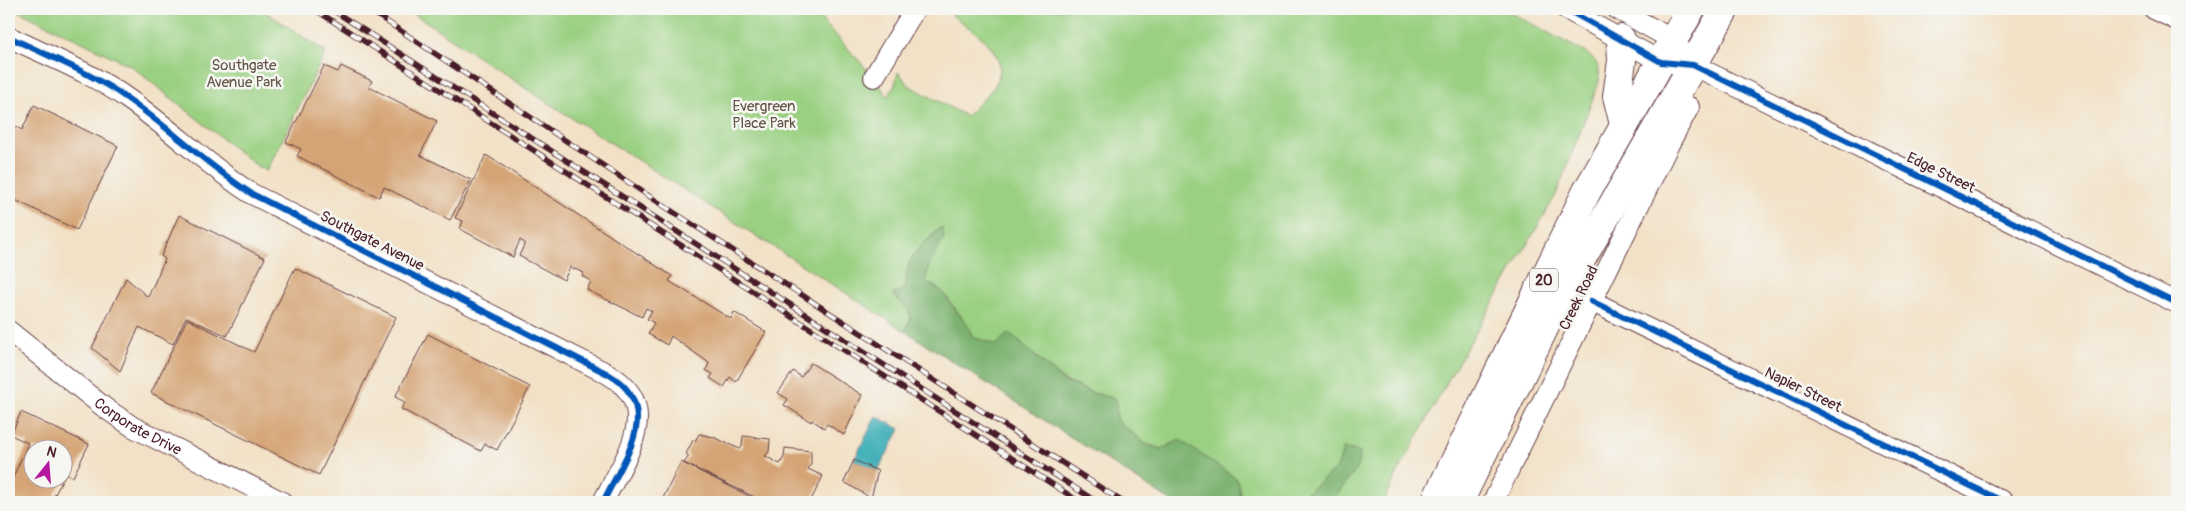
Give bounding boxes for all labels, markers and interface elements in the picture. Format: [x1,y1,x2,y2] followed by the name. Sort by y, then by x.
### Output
[206,56,283,92] park label: Southgate Avenue Park
[732,97,796,133] park label: Evergreen Place Park
[1904,148,1979,198] street label: Edge Street
[317,207,428,276] street label: Southgate Avenue
[1555,263,1603,333] street label: Creek Road
[1530,268,1558,292] road number: 20
[1761,363,1846,417] street label: Napier Street
[90,394,185,460] street label: Corporate Drive
[22,438,72,488] north arrow
[45,443,59,462] text: N

